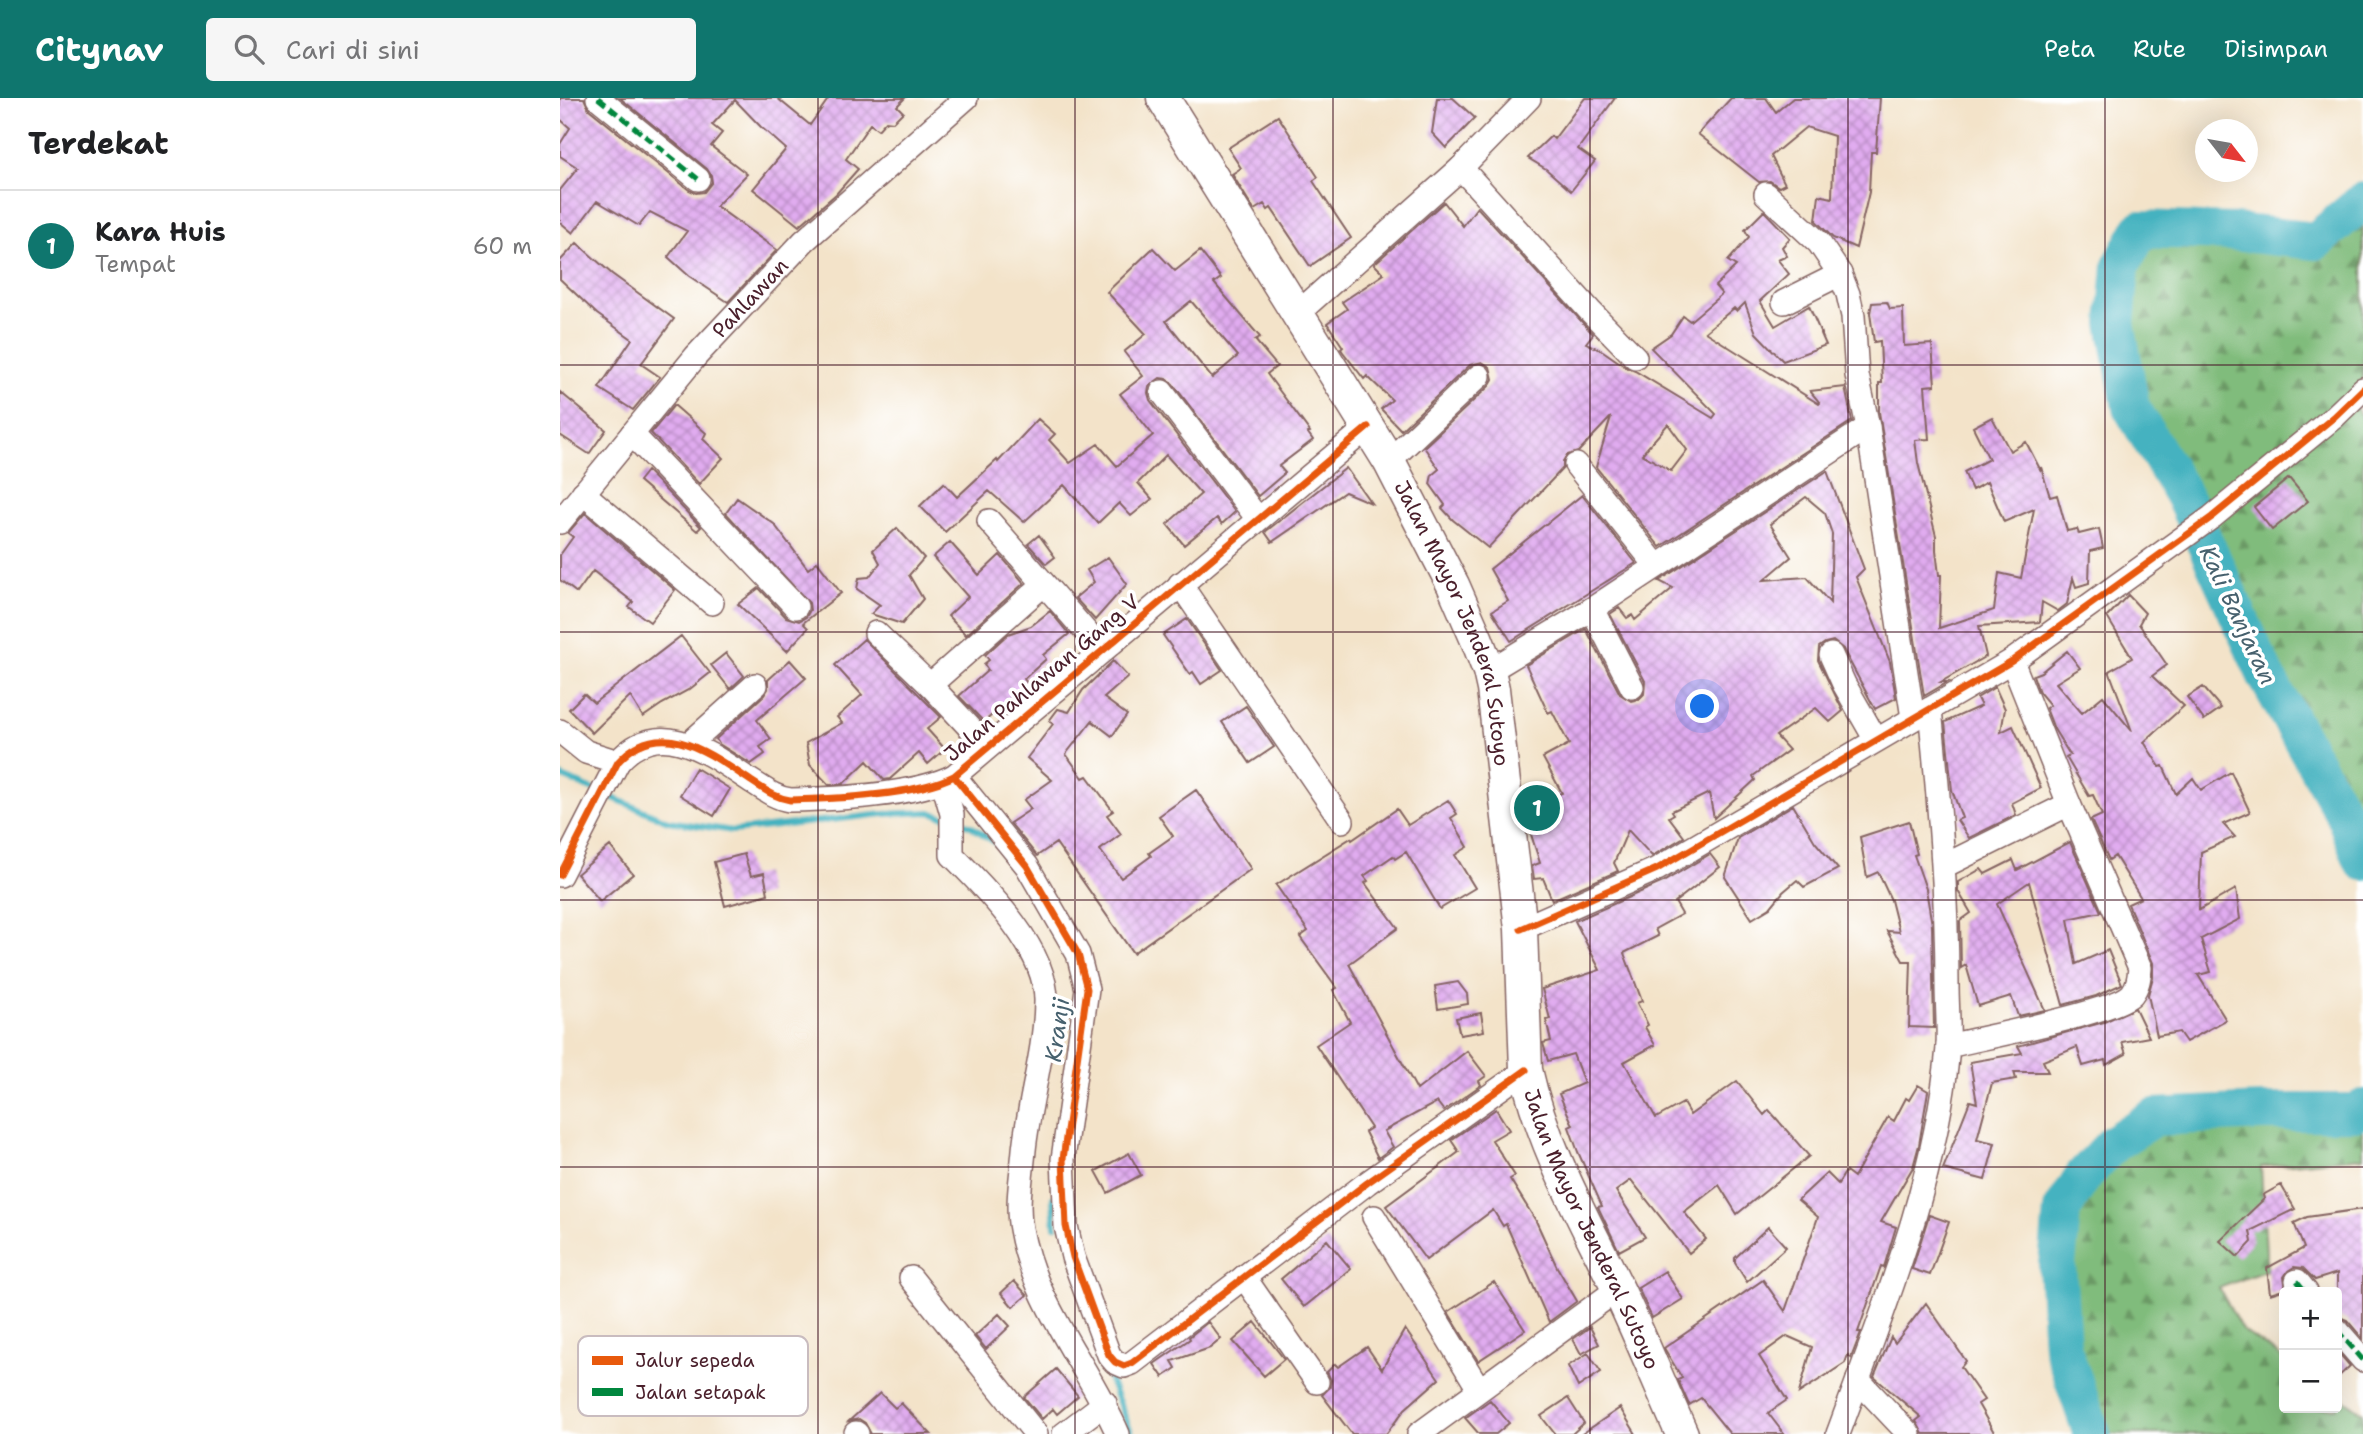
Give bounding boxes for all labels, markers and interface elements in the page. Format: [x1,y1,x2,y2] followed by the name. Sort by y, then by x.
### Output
[206,18,696,81] search box
[35,27,164,72] text: Citynav
[230,30,268,68] icon: search
[286,32,420,67] text: Cari di sini
[2044,33,2095,65] text: Peta
[2133,33,2186,65] text: Rute
[2224,33,2328,65] text: Disimpan
[2195,119,2258,182] north arrow
[28,123,168,164] text: Terdekat
[95,214,226,249] text: Kara Huis
[46,231,56,261] text: 1
[473,231,532,261] text: 60 m
[95,249,176,279] text: Tempat
[706,252,795,344] street label: Pahlawan
[1388,476,1516,768] street label: Jalan Mayor Jenderal Sutoyo
[2193,541,2283,689] water label: Kali Banjaran
[938,588,1146,768] street label: Jalan Pahlawan Gang V
[1685,689,1719,723] your location
[1514,782,1560,834] pin: 1
[1038,995,1076,1064] water label: Kranji
[1517,1086,1666,1374] street label: Jalan Mayor Jenderal Sutoyo
[2279,1287,2342,1413] map controls
[2279,1287,2342,1350] button: +
[578,1336,808,1416] legend
[635,1348,755,1373] text: Jalur sepeda
[2279,1350,2342,1413] button: −
[635,1380,766,1405] text: Jalan setapak

